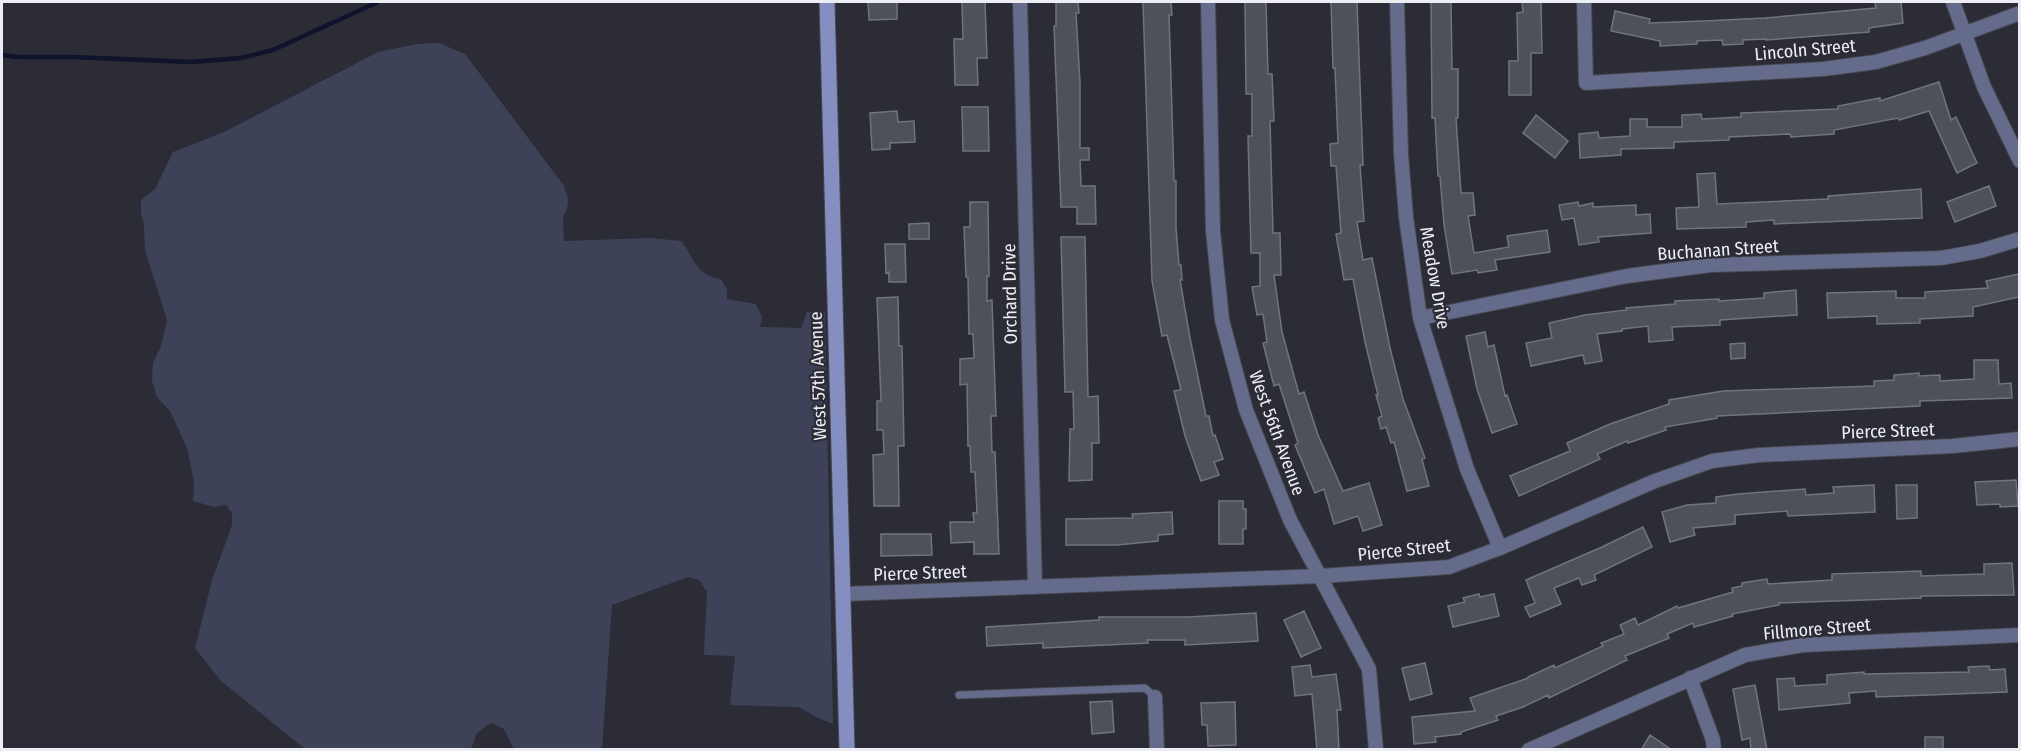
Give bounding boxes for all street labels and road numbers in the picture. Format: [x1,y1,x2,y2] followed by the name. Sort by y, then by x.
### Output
[1753,35,1857,65] street label: Lincoln Street
[1415,225,1455,331] street label: Meadow Drive
[1657,235,1780,265] street label: Buchanan Street
[998,243,1022,345] street label: Orchard Drive
[805,311,831,441] street label: West 57th Avenue
[1244,368,1310,498] street label: West 56th Avenue
[1841,418,1935,444] street label: Pierce Street
[1356,534,1452,566] street label: Pierce Street
[873,560,967,586] street label: Pierce Street
[1762,613,1872,645] street label: Fillmore Street

